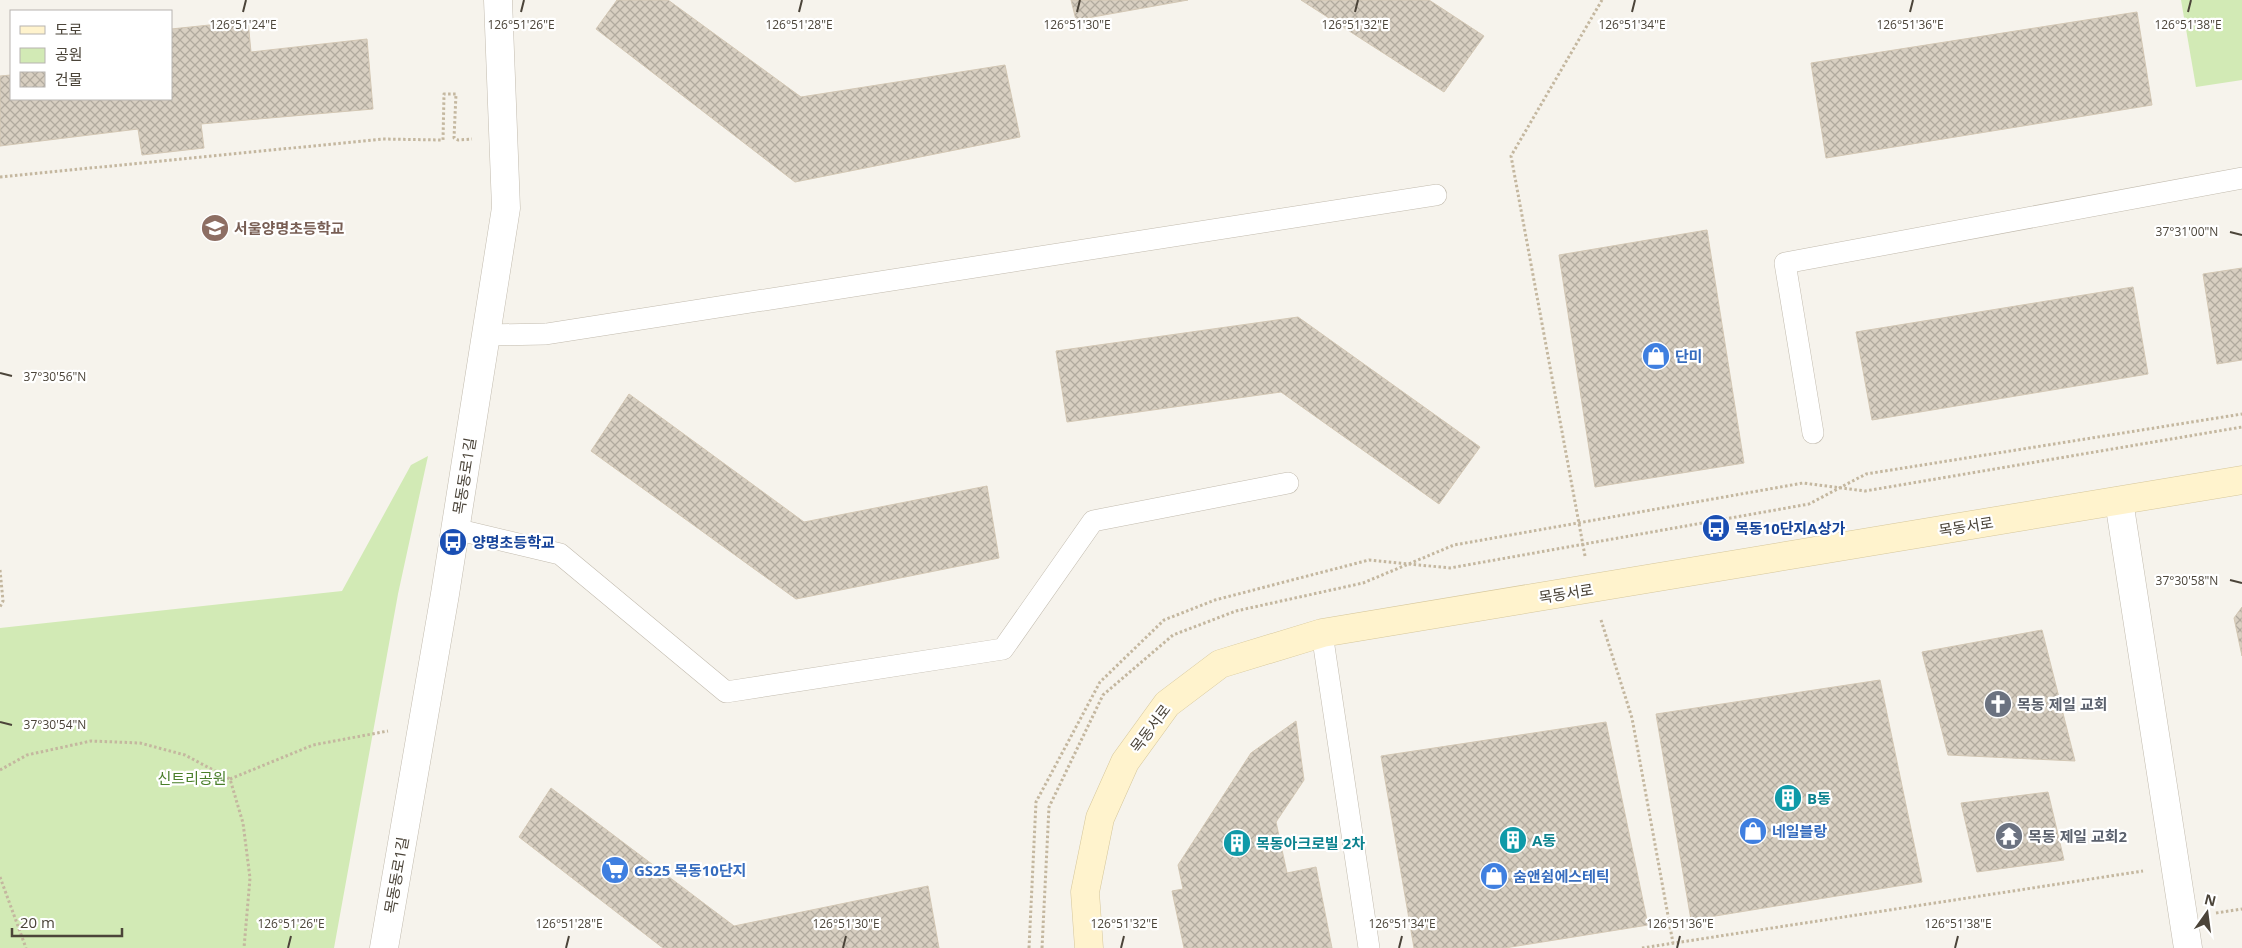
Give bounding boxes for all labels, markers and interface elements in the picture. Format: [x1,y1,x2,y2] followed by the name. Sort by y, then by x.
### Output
[10,10,172,100] legend
[209,16,277,33] text: 126°51'24"E
[487,16,555,33] text: 126°51'26"E
[765,16,833,33] text: 126°51'28"E
[1043,16,1111,33] text: 126°51'30"E
[1321,16,1389,33] text: 126°51'32"E
[1598,16,1666,33] text: 126°51'34"E
[1876,16,1944,33] text: 126°51'36"E
[2154,16,2222,33] text: 126°51'38"E
[55,19,83,39] text: 도로
[55,44,83,64] text: 공원
[55,69,83,89] text: 건물
[200,213,230,243] school or university icon: 서울양명초등학교
[234,218,345,238] place label: 서울양명초등학교
[2156,223,2218,240] text: 37°31'00"N
[1641,341,1671,371] shop icon: 단미
[1675,346,1703,366] place label: 단미
[24,368,86,385] text: 37°30'56"N
[448,436,480,516] street label: 목동동로1길
[1937,512,1995,540] street label: 목동서로
[1701,513,1731,543] bus stop icon: 목동10단지A상가
[1735,518,1846,538] place label: 목동10단지A상가
[438,527,468,557] bus stop icon: 양명초등학교
[472,532,555,552] place label: 양명초등학교
[2156,572,2218,589] text: 37°30'58"N
[1537,579,1595,607] street label: 목동서로
[1983,689,2013,719] church icon: 목동 제일 교회
[2017,694,2108,714] place label: 목동 제일 교회
[1125,700,1175,756] street label: 목동서로
[24,716,86,733] text: 37°30'54"N
[157,768,227,788] park label: 신트리공원
[1773,783,1803,813] building icon: B동
[1807,788,1831,808] place label: B동
[1738,816,1768,846] shop icon: 네일블랑
[1772,821,1827,841] place label: 네일블랑
[1994,821,2024,851] temple icon: 목동 제일 교회2
[1498,825,1528,855] building icon: A동
[2028,826,2128,846] place label: 목동 제일 교회2
[1222,828,1252,858] building icon: 목동아크로빌 2차
[1532,830,1556,850] place label: A동
[1256,833,1365,853] place label: 목동아크로빌 2차
[379,835,413,915] street label: 목동동로1길
[600,855,630,885] supermarket icon: GS25 목동10단지
[634,860,747,880] place label: GS25 목동10단지
[1479,861,1509,891] shop icon: 숨앤쉼에스테틱
[1513,866,1610,886] place label: 숨앤쉼에스테틱
[2182,888,2232,938] north arrow
[2202,889,2218,910] text: N
[12,906,122,938] scale bar
[20,912,55,932] text: 20 m
[257,915,325,932] text: 126°51'26"E
[535,915,603,932] text: 126°51'28"E
[812,915,880,932] text: 126°51'30"E
[1090,915,1158,932] text: 126°51'32"E
[1368,915,1436,932] text: 126°51'34"E
[1646,915,1714,932] text: 126°51'36"E
[1924,915,1992,932] text: 126°51'38"E

